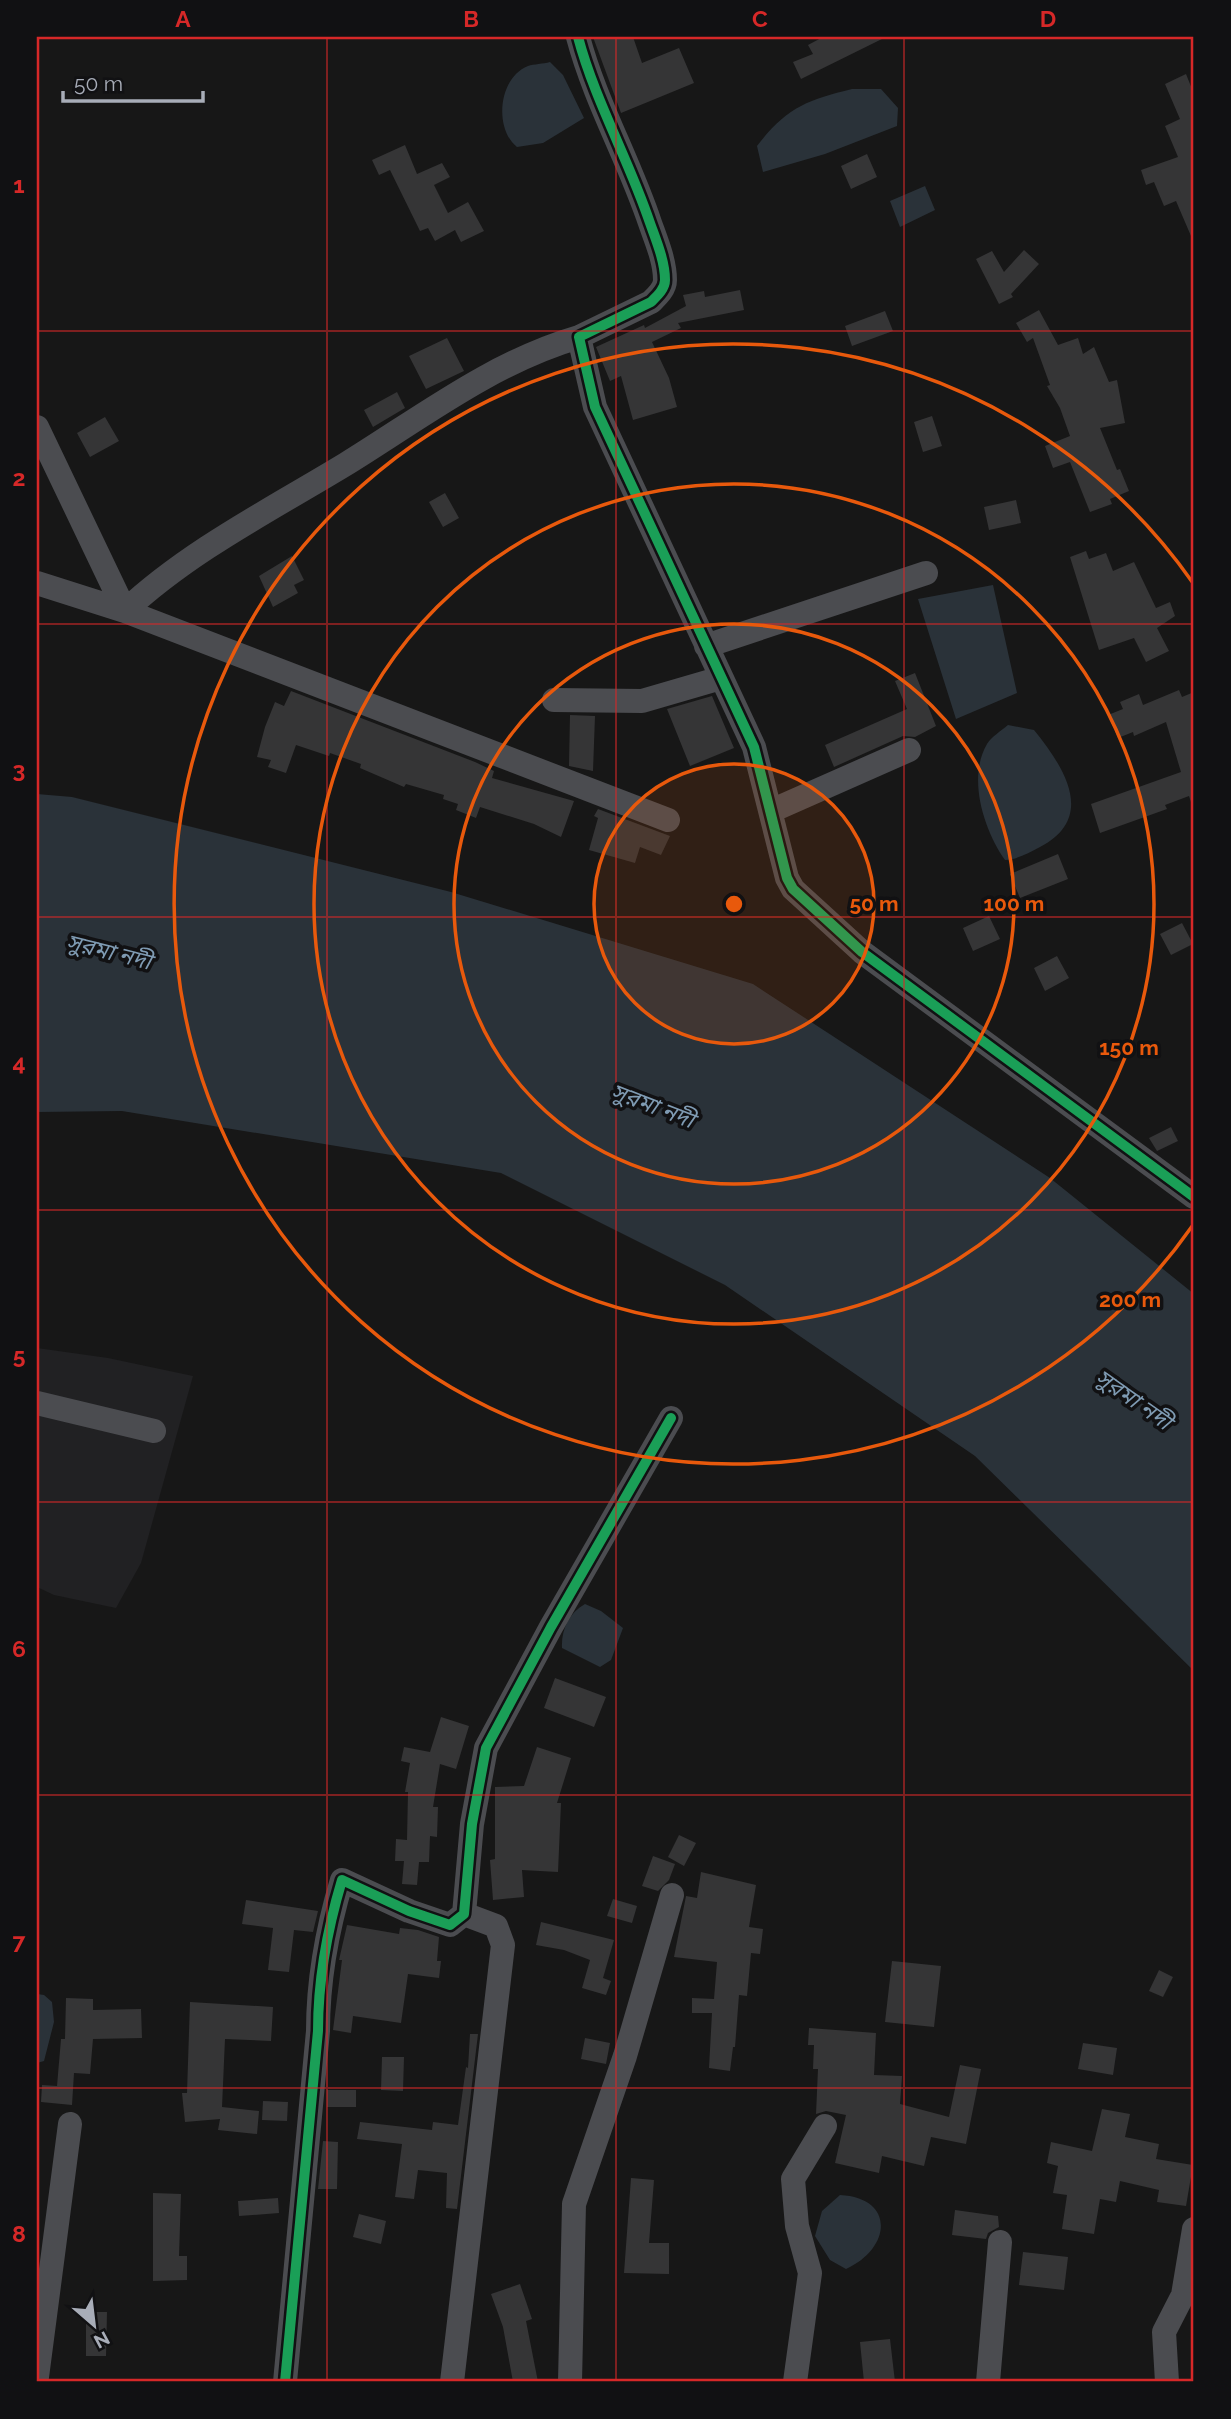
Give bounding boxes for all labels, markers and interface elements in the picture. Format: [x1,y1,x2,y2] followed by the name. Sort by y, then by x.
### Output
[175,5,191,32] text: A
[463,5,479,32] text: B
[752,5,768,32] text: C
[1040,5,1056,32] text: D
[63,60,203,104] scale bar
[74,71,123,96] text: 50 m
[13,171,25,198] text: 1
[13,464,25,491] text: 2
[13,756,25,783] text: 3
[849,891,899,916] text: 50 m
[984,891,1044,916] text: 100 m
[722,892,746,916] centre of rings
[63,927,158,976] water label: সুরমা নদী
[1099,1035,1159,1060] text: 150 m
[12,1049,26,1076] text: 4
[607,1077,702,1135] water label: সুরমা নদী
[1099,1287,1161,1312] text: 200 m
[13,1342,26,1369] text: 5
[1090,1363,1180,1438] water label: সুরমা নদী
[12,1635,26,1662] text: 6
[13,1927,26,1954] text: 7
[12,2220,26,2247] text: 8
[60,2290,130,2360] north arrow
[90,2327,114,2353] text: N

